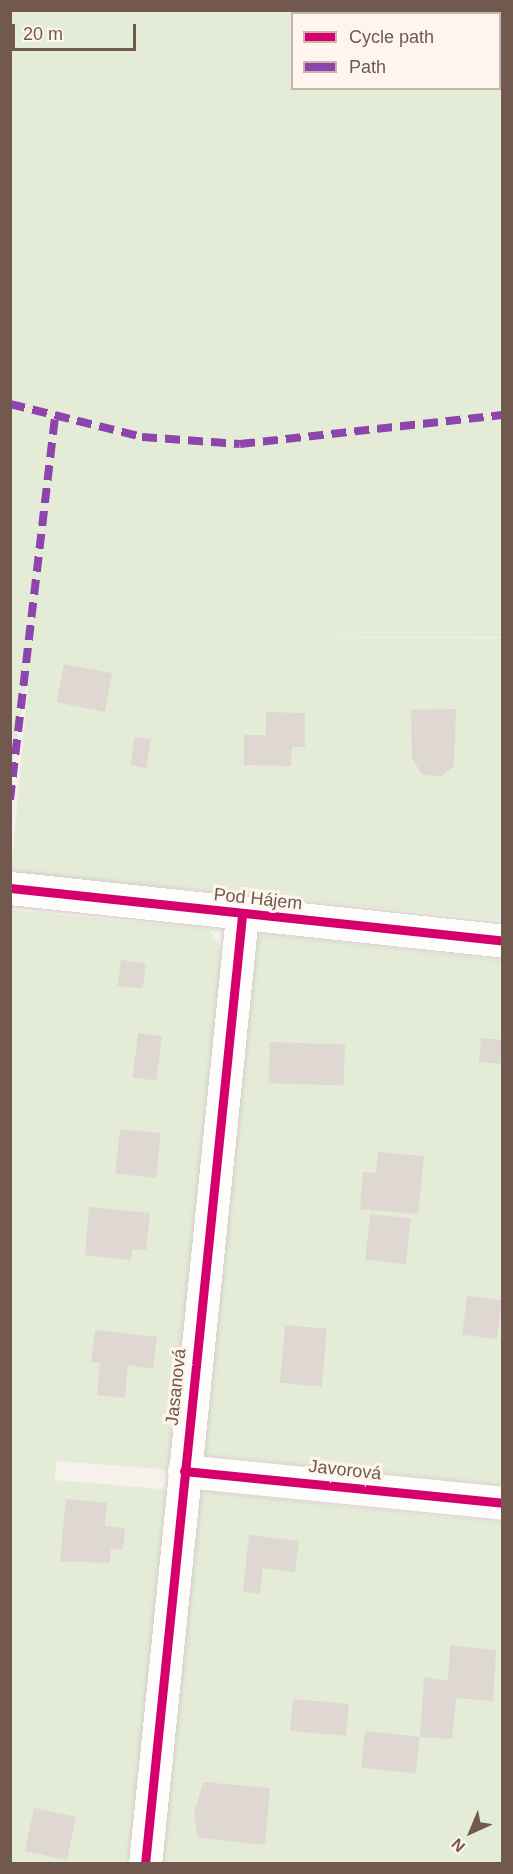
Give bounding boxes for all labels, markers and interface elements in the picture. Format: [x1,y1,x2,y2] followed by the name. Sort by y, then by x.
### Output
[15,12,140,50] scale bar
[291,12,501,90] legend
[23,24,63,44] text: 20 m
[349,27,434,47] text: Cycle path
[349,57,386,77] text: Path
[213,884,303,914] street label: Pod Hájem
[161,1348,191,1426] street label: Jasanová
[308,1455,382,1485] street label: Javorová
[441,1802,501,1862] north arrow
[448,1835,468,1855] text: N

